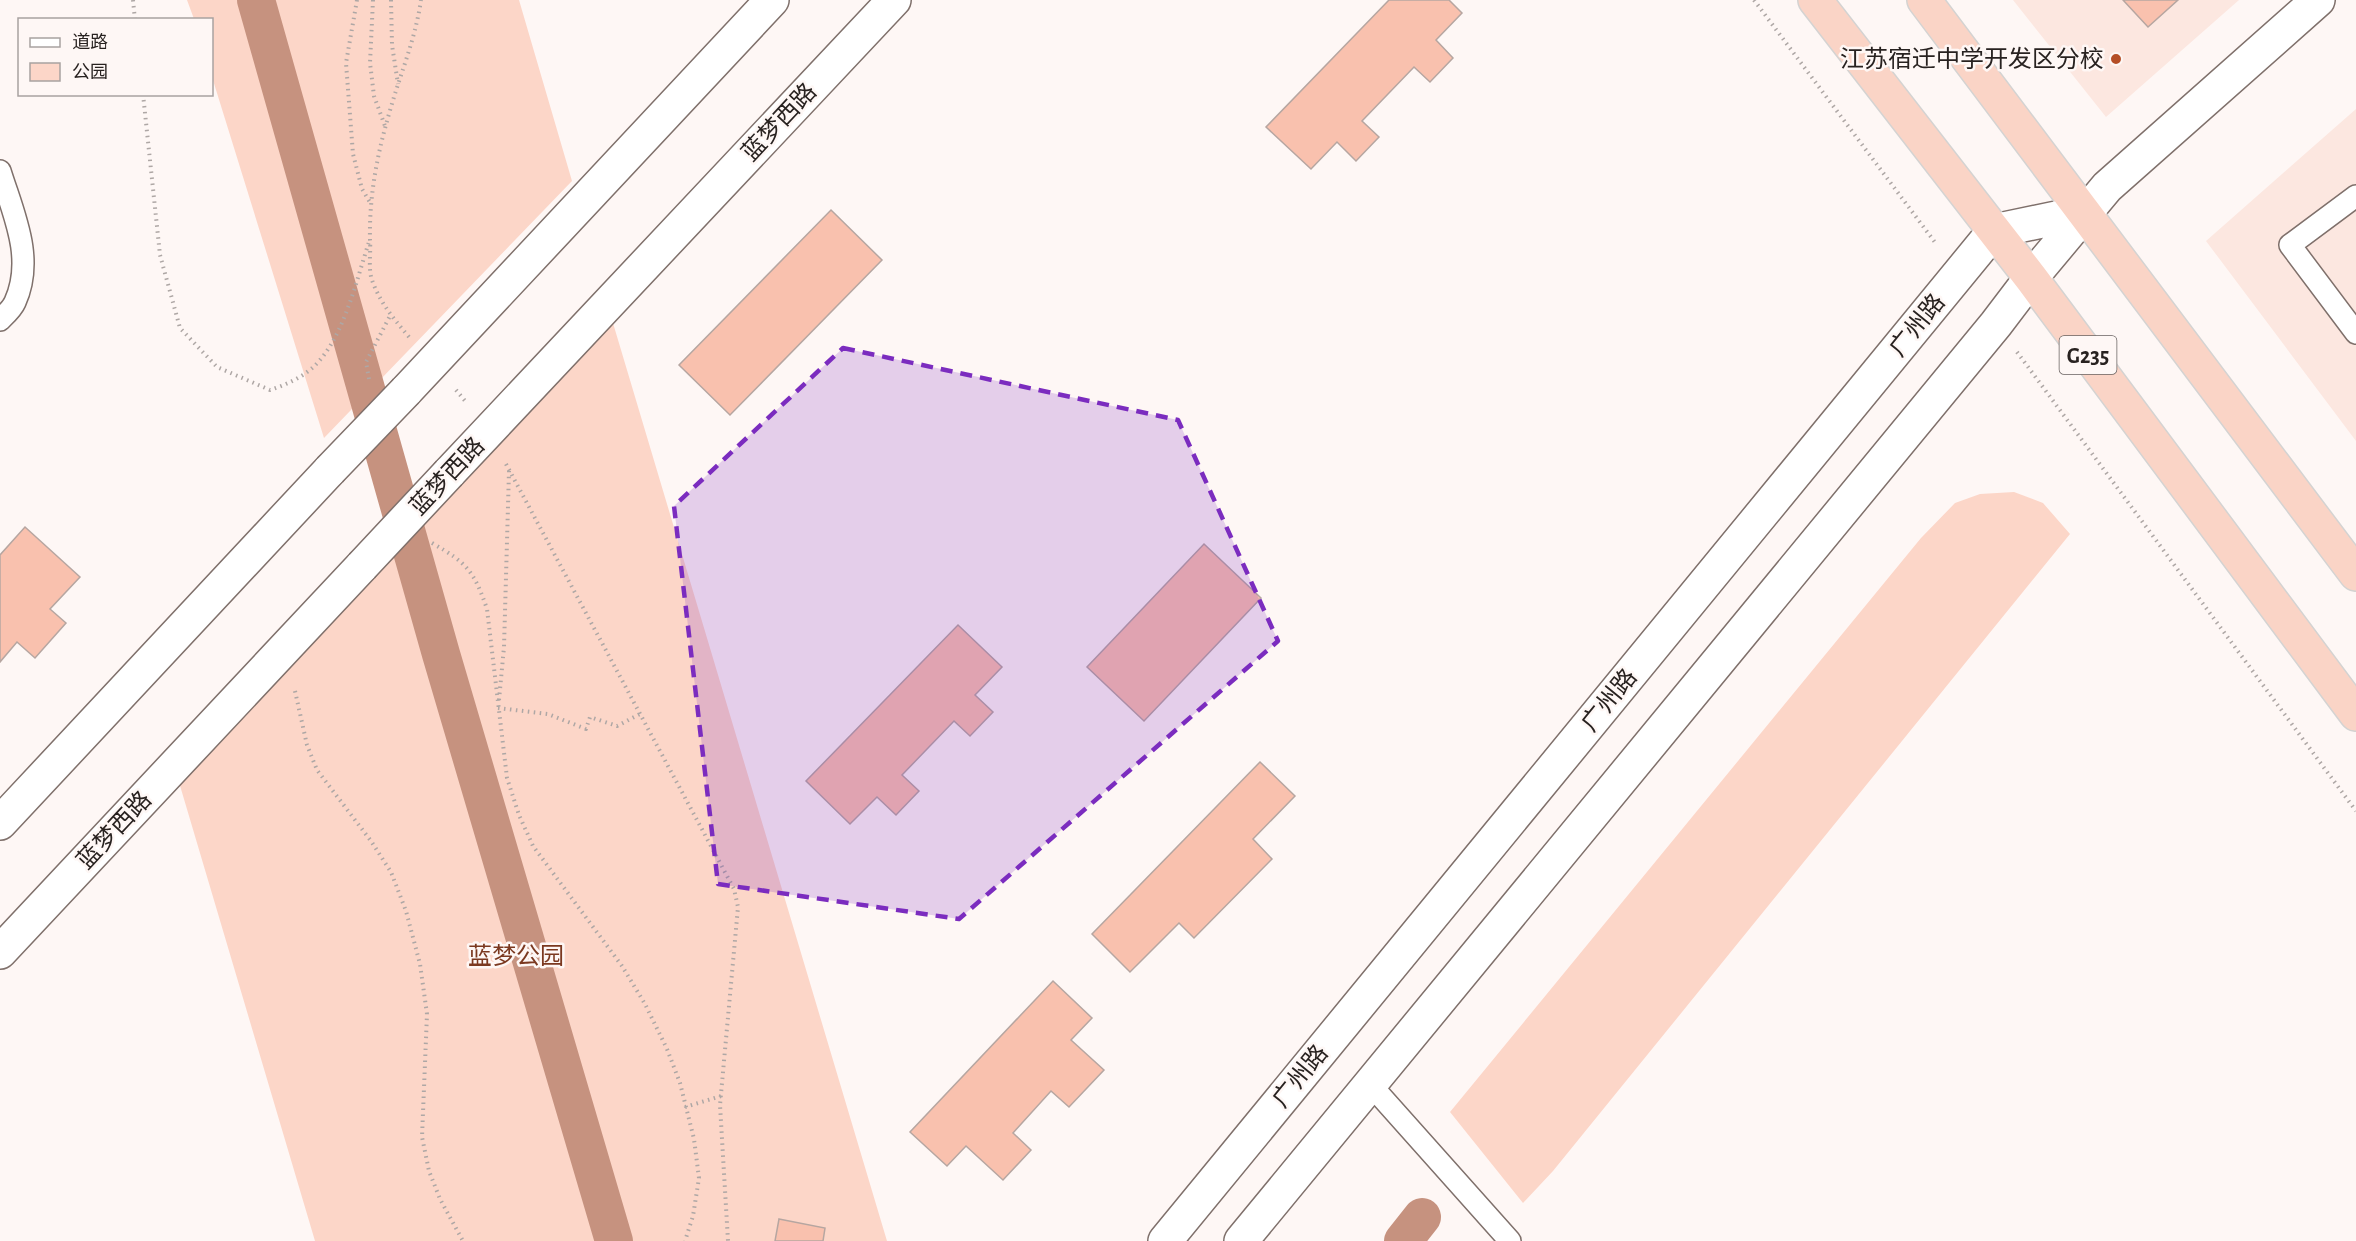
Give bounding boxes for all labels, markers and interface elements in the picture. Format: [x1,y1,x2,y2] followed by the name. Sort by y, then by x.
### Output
[18,18,213,96] legend
[72,32,108,52] text: 道路
[1840,46,2104,72] place label: 江苏宿迁中学开发区分校
[2109,52,2123,66] marker: 江苏宿迁中学开发区分校
[72,63,108,82] text: 公园
[737,78,821,166] street label: 蓝梦西路
[1884,289,1950,361] street label: 广州路
[2060,336,2116,374] road number: G235
[405,432,489,520] street label: 蓝梦西路
[1576,664,1642,736] street label: 广州路
[72,786,156,874] street label: 蓝梦西路
[468,943,564,969] park label: 蓝梦公园
[1267,1040,1333,1112] street label: 广州路

